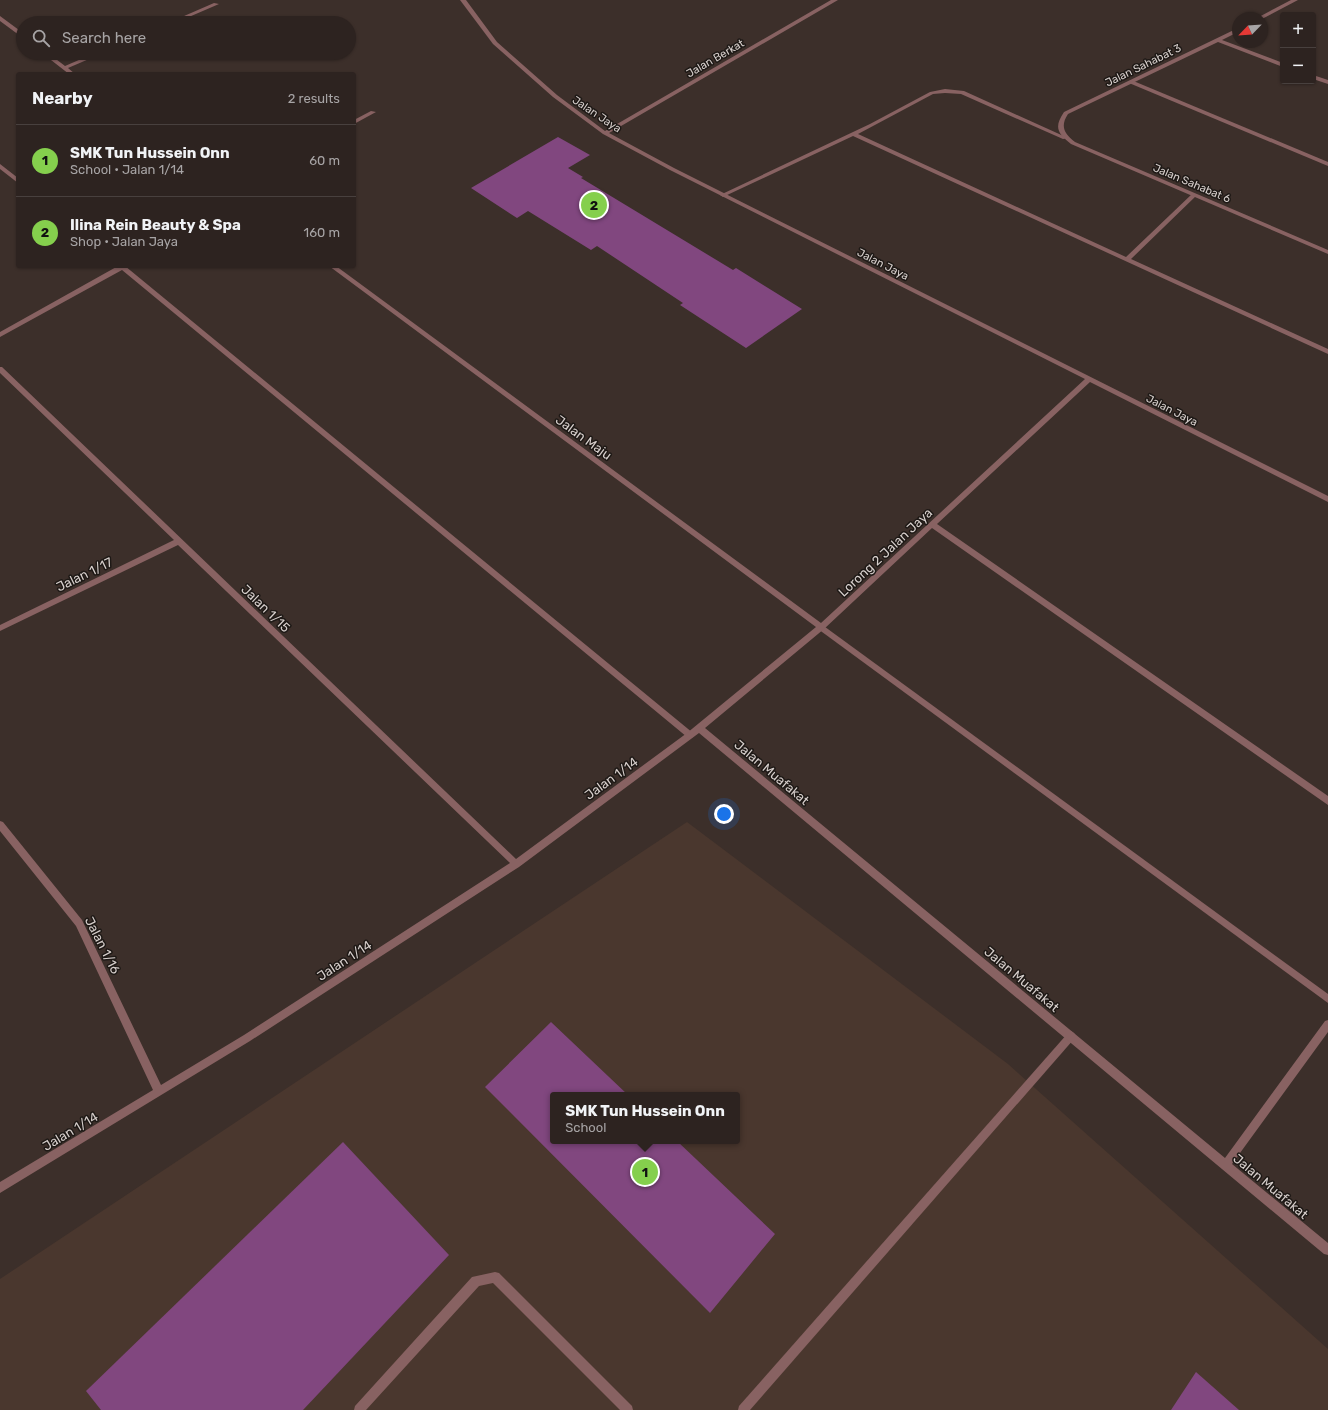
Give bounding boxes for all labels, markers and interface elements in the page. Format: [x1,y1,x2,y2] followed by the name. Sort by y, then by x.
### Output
[1232,12,1268,48] north arrow
[1280,12,1316,84] map controls
[1280,12,1316,48] button: +
[16,16,356,60] search box
[30,27,52,49] icon: search
[62,29,146,47] text: Search here
[684,36,747,80] street label: Jalan Berkat
[1103,41,1184,89] street label: Jalan Sahabat 3
[1280,48,1316,84] button: −
[32,88,93,108] text: Nearby
[288,91,340,106] text: 2 results
[570,93,624,135] street label: Jalan Jaya
[70,144,230,162] text: SMK Tun Hussein Onn
[42,153,48,168] text: 1
[309,153,340,168] text: 60 m
[1151,161,1233,206] street label: Jalan Sahabat 6
[70,162,184,177] text: School · Jalan 1/14
[581,190,607,220] pin: 2
[70,216,241,234] text: Ilina Rein Beauty & Spa
[41,225,49,240] text: 2
[304,225,340,240] text: 160 m
[70,234,178,249] text: Shop · Jalan Jaya
[855,246,911,283] street label: Jalan Jaya
[1144,392,1200,429] street label: Jalan Jaya
[553,412,615,463] street label: Jalan Maju
[835,505,936,600] street label: Lorong 2 Jalan Jaya
[54,554,115,595] street label: Jalan 1/17
[238,581,293,635] street label: Jalan 1/15
[731,737,812,808] street label: Jalan Muafakat
[582,754,641,803] street label: Jalan 1/14
[714,804,734,824] your location
[82,914,123,976] street label: Jalan 1/16
[314,937,374,984] street label: Jalan 1/14
[981,944,1062,1015] street label: Jalan Muafakat
[550,1092,740,1144] popup
[565,1102,725,1120] text: SMK Tun Hussein Onn
[40,1109,101,1154] street label: Jalan 1/14
[565,1120,606,1135] text: School
[1230,1151,1311,1222] street label: Jalan Muafakat
[632,1157,658,1187] pin: 1

